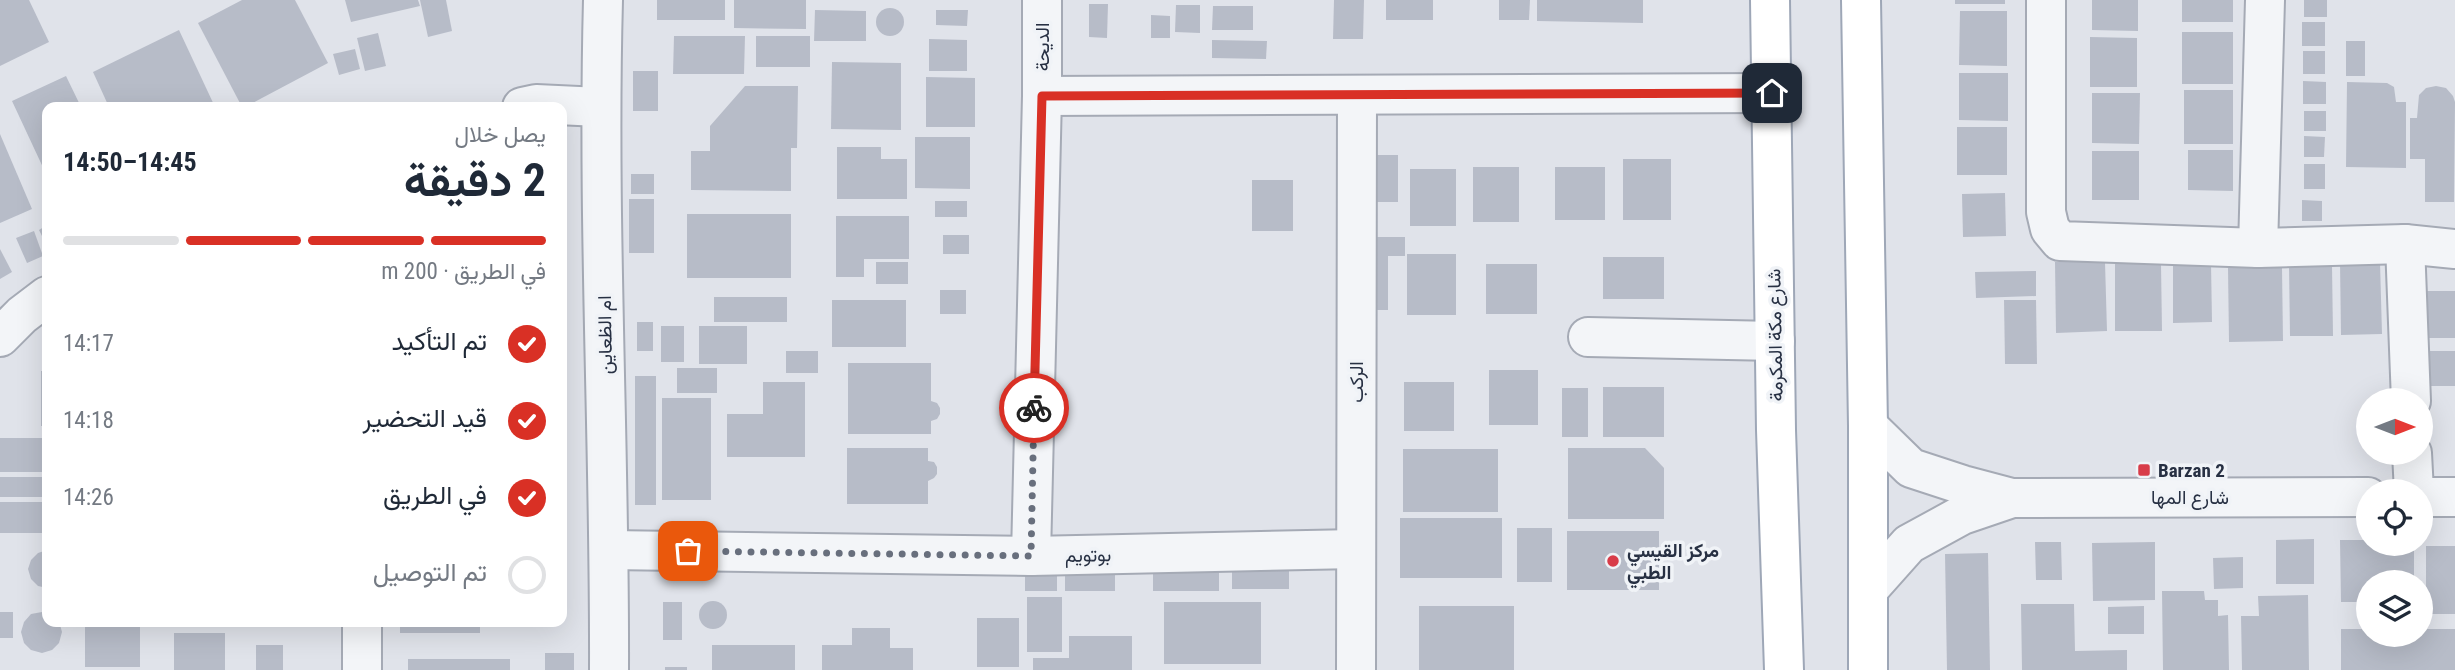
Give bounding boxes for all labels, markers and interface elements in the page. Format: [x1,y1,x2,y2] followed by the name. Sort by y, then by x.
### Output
[1031,23,1054,71] street label: الديحة
[1742,63,1802,123] pin
[1753,74,1791,112] icon: home
[454,121,546,148] text: يصل خلال
[63,147,197,177] text: 14:45–14:50
[404,153,546,207] text: 2 دقيقة
[381,258,546,285] text: في الطريق · 200 m
[1762,268,1789,402] street label: شارع مكة المكرمة
[593,295,618,375] street label: ام الظعاين
[508,325,546,363] icon: check
[392,326,487,356] text: تم التأكيد
[63,330,114,357] text: 14:17
[1345,361,1368,403] street label: الركب
[999,373,1069,443] courier
[2356,388,2432,466] north arrow
[2356,388,2433,647] map controls
[1015,389,1053,427] icon: bike
[508,402,546,440] icon: check
[363,403,487,433] text: قيد التحضير
[63,407,114,434] text: 14:18
[2158,459,2225,482] place label: Barzan 2
[2136,462,2152,478] marker: Barzan 2
[508,479,546,517] icon: check
[2356,479,2433,556] button: locate
[383,480,487,510] text: في الطريق
[63,484,114,511] text: 14:26
[2151,486,2229,510] street label: شارع المها
[658,521,718,581] pin
[669,532,707,570] icon: bag
[1627,539,1719,589] place label: مركز القيسي الطبي
[1065,543,1111,568] street label: بوتويم
[1605,553,1621,569] marker: مركز القيسي الطبي
[373,557,487,587] text: تم التوصيل
[2356,570,2433,647] button: layers

